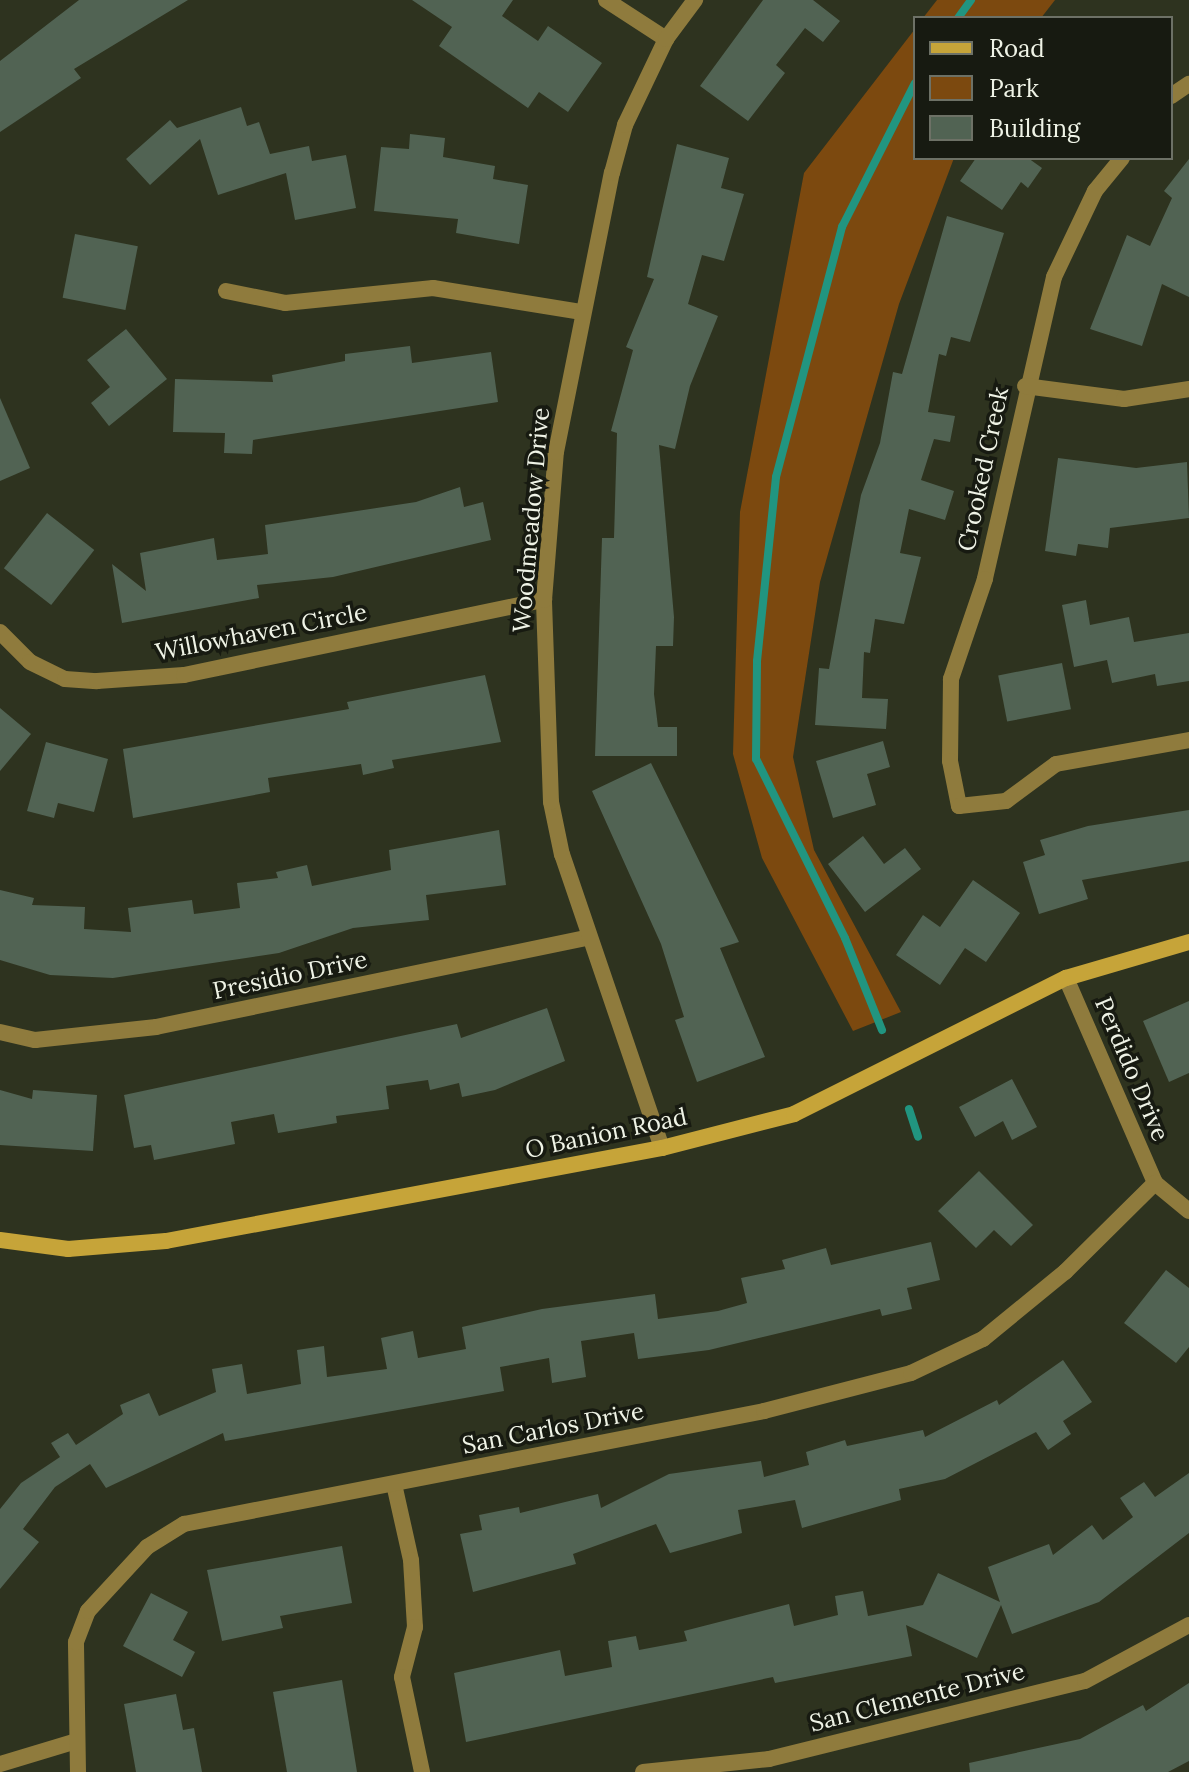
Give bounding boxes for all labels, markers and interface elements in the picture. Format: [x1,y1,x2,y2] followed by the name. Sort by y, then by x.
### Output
[913,16,1173,160] legend
[989,33,1045,64] text: Road
[989,73,1039,104] text: Park
[989,113,1080,144] text: Building
[952,384,1014,554] street label: Crooked Creek
[507,406,555,634] street label: Woodmeadow Drive
[153,597,369,667] street label: Willowhaven Circle
[210,945,370,1005] street label: Presidio Drive
[1089,993,1175,1145] street label: Perdido Drive
[523,1102,689,1164] street label: O Banion Road
[460,1396,646,1460] street label: San Carlos Drive
[806,1656,1028,1738] street label: San Clemente Drive

